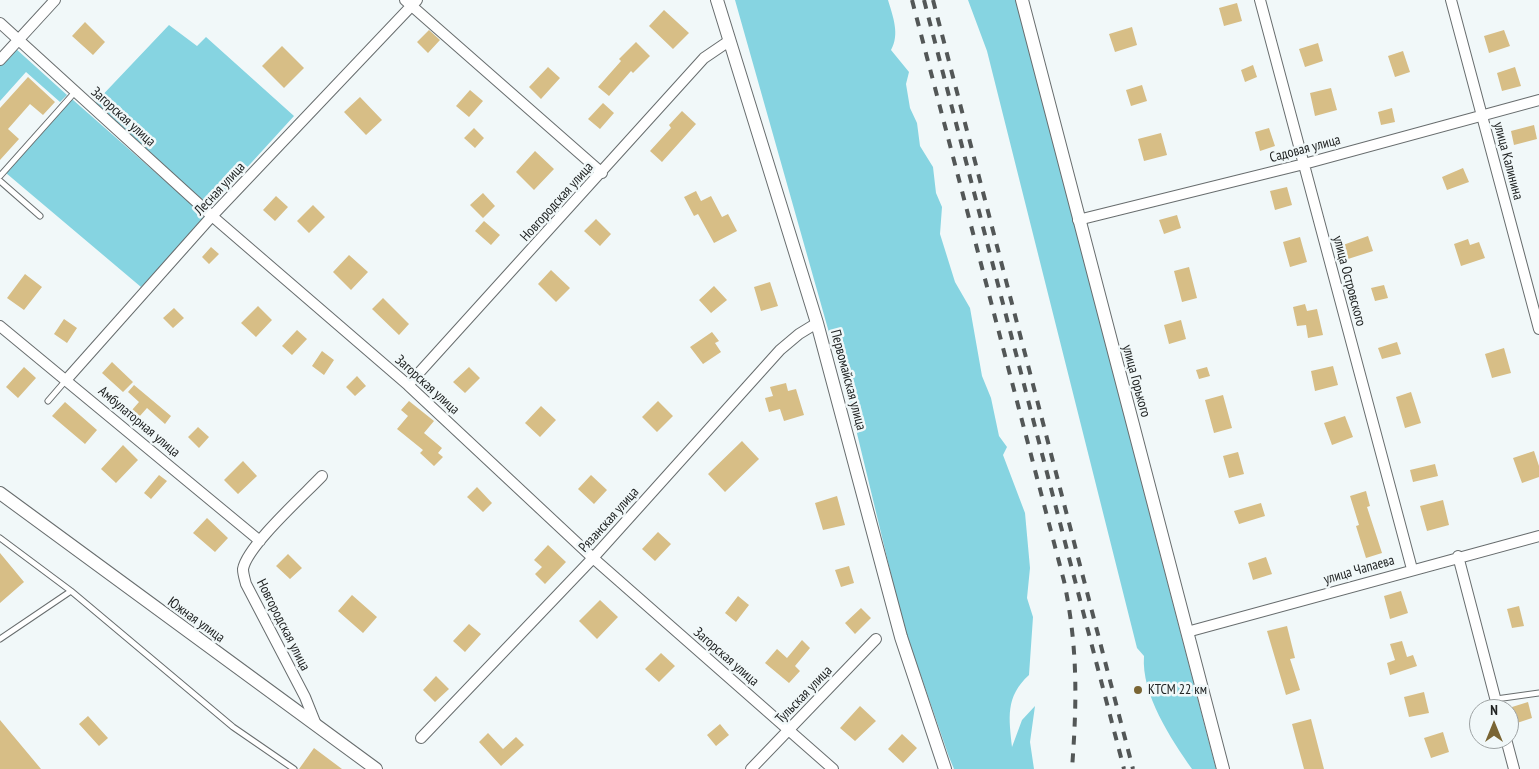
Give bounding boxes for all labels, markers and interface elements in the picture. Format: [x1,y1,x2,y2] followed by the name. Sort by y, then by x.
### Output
[87,84,159,150] street label: Загорская улица
[1490,120,1526,202] street label: улица Калинина
[1268,131,1342,167] street label: Садовая улица
[191,159,249,219] street label: Лесная улица
[517,159,597,245] street label: Новгородская улица
[1329,234,1369,328] street label: улица Островского
[827,328,869,432] street label: Первомайская улица
[1118,343,1154,419] street label: улица Горького
[391,352,463,418] street label: Загорская улица
[95,383,183,461] street label: Амбулаторная улица
[576,484,642,556] street label: Рязанская улица
[1322,552,1396,588] street label: улица Чапаева
[253,576,313,674] street label: Новгородская улица
[164,594,228,646] street label: Южная улица
[690,624,762,690] street label: Загорская улица
[772,663,836,727] street label: Тульская улица
[1148,682,1207,698] place label: КТСМ 22 км
[1132,684,1144,696] marker: КТСМ 22 км
[1469,699,1519,749] north arrow
[1490,701,1498,719] text: N

